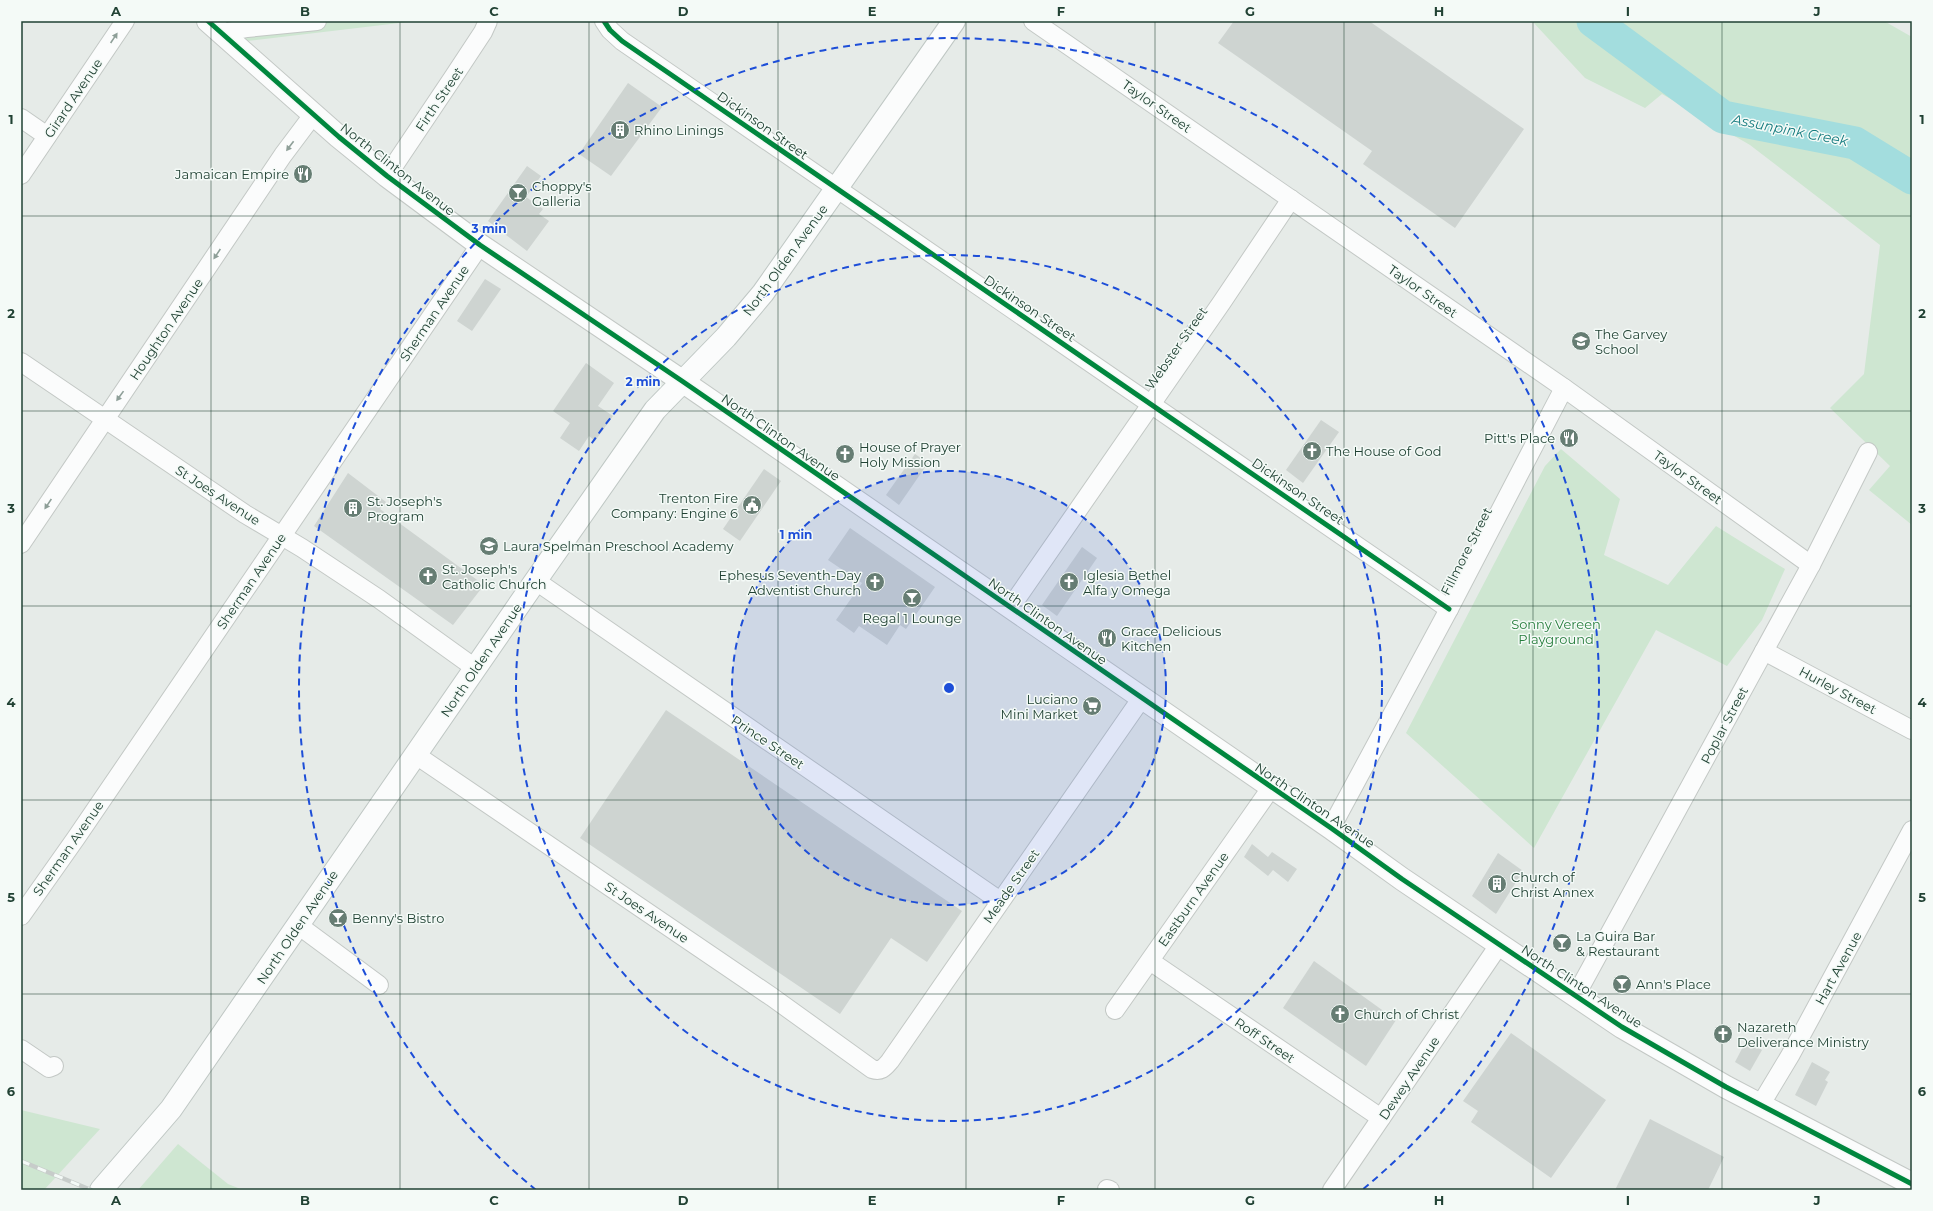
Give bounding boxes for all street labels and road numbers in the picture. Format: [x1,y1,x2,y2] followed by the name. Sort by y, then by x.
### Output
[41,55,105,141] street label: Girard Avenue
[412,64,466,134] street label: Firth Street
[1119,76,1195,136] street label: Taylor Street
[714,88,812,162] street label: Dickinson Street
[338,119,459,219] street label: North Clinton Avenue
[739,201,831,319] street label: North Olden Avenue
[1385,261,1461,321] street label: Taylor Street
[396,262,472,364] street label: Sherman Avenue
[981,271,1079,345] street label: Dickinson Street
[126,275,206,383] street label: Houghton Avenue
[1141,303,1211,393] street label: Webster Street
[719,390,843,484] street label: North Clinton Avenue
[1650,447,1726,507] street label: Taylor Street
[1249,454,1347,528] street label: Dickinson Street
[173,462,264,528] street label: St Joes Avenue
[1437,504,1495,598] street label: Fillmore Street
[213,530,289,632] street label: Sherman Avenue
[986,574,1110,668] street label: North Clinton Avenue
[437,600,525,720] street label: North Olden Avenue
[1797,663,1879,717] street label: Hurley Street
[1697,684,1751,766] street label: Poplar Street
[729,712,807,772] street label: Prince Street
[1252,759,1378,851] street label: North Clinton Avenue
[29,797,107,899] street label: Sherman Avenue
[979,846,1043,926] street label: Meade Street
[1154,849,1232,949] street label: Eastburn Avenue
[253,867,341,987] street label: North Olden Avenue
[602,878,692,946] street label: St Joes Avenue
[1811,928,1865,1007] street label: Hart Avenue
[1518,941,1646,1031] street label: North Clinton Avenue
[1232,1014,1298,1066] street label: Roff Street
[1375,1033,1443,1123] street label: Dewey Avenue

